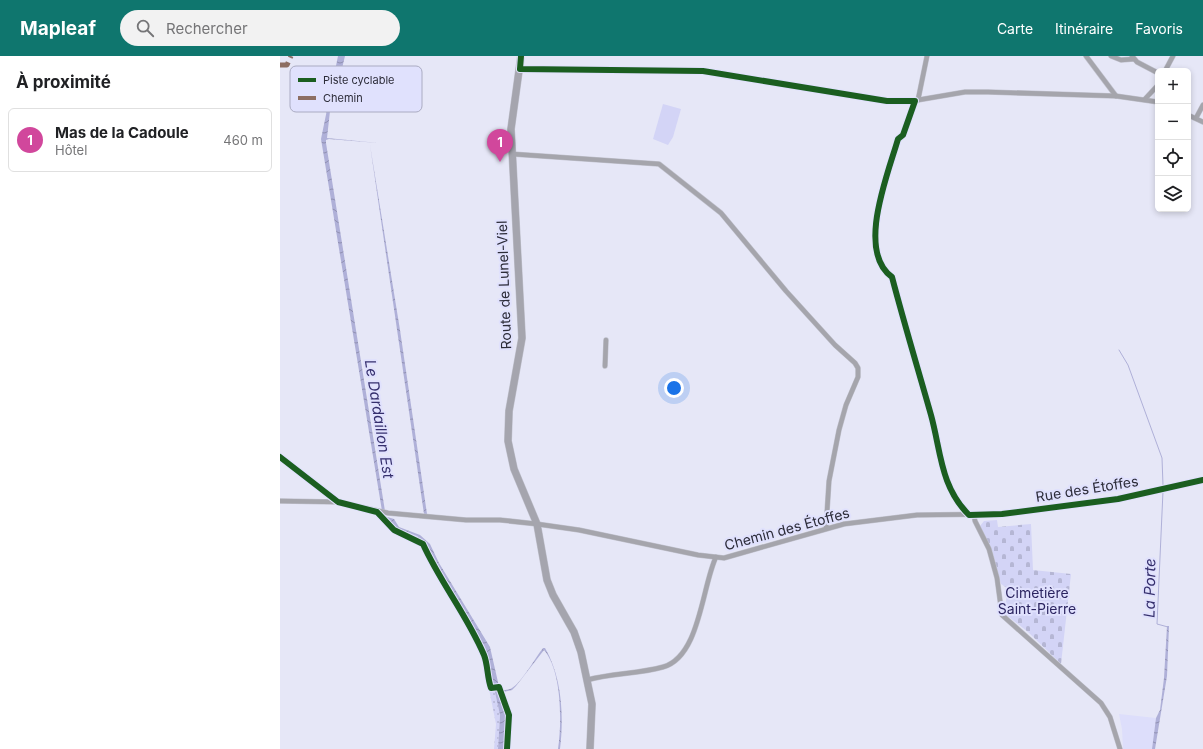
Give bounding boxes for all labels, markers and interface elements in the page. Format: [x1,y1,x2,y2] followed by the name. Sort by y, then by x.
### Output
[120,10,400,46] search box
[20,17,96,40] text: Mapleaf
[134,17,156,39] icon: search
[166,19,248,38] text: Rechercher
[997,20,1033,37] text: Carte
[1055,20,1113,37] text: Itinéraire
[1135,20,1183,37] text: Favoris
[290,66,422,112] legend
[1155,68,1191,212] map controls
[1155,68,1191,104] button: +
[16,72,111,92] text: À proximité
[323,73,394,87] text: Piste cyclable
[323,91,363,105] text: Chemin
[1155,104,1191,140] button: −
[55,123,189,142] text: Mas de la Cadoule
[487,129,513,162] pin: 1
[27,132,33,148] text: 1
[223,132,263,148] text: 460 m
[1155,140,1191,176] button: locate
[55,142,87,158] text: Hôtel
[1155,176,1191,212] button: layers
[493,220,514,350] street label: Route de Lunel-Viel
[361,358,398,481] water label: Le Dardaillon Est
[664,378,684,398] your location
[1034,472,1139,505] street label: Rue des Étoffes
[722,504,851,553] street label: Chemin des Étoffes
[1139,558,1160,618] water label: La Porte
[998,584,1076,617] park label: Cimetière Saint-Pierre

